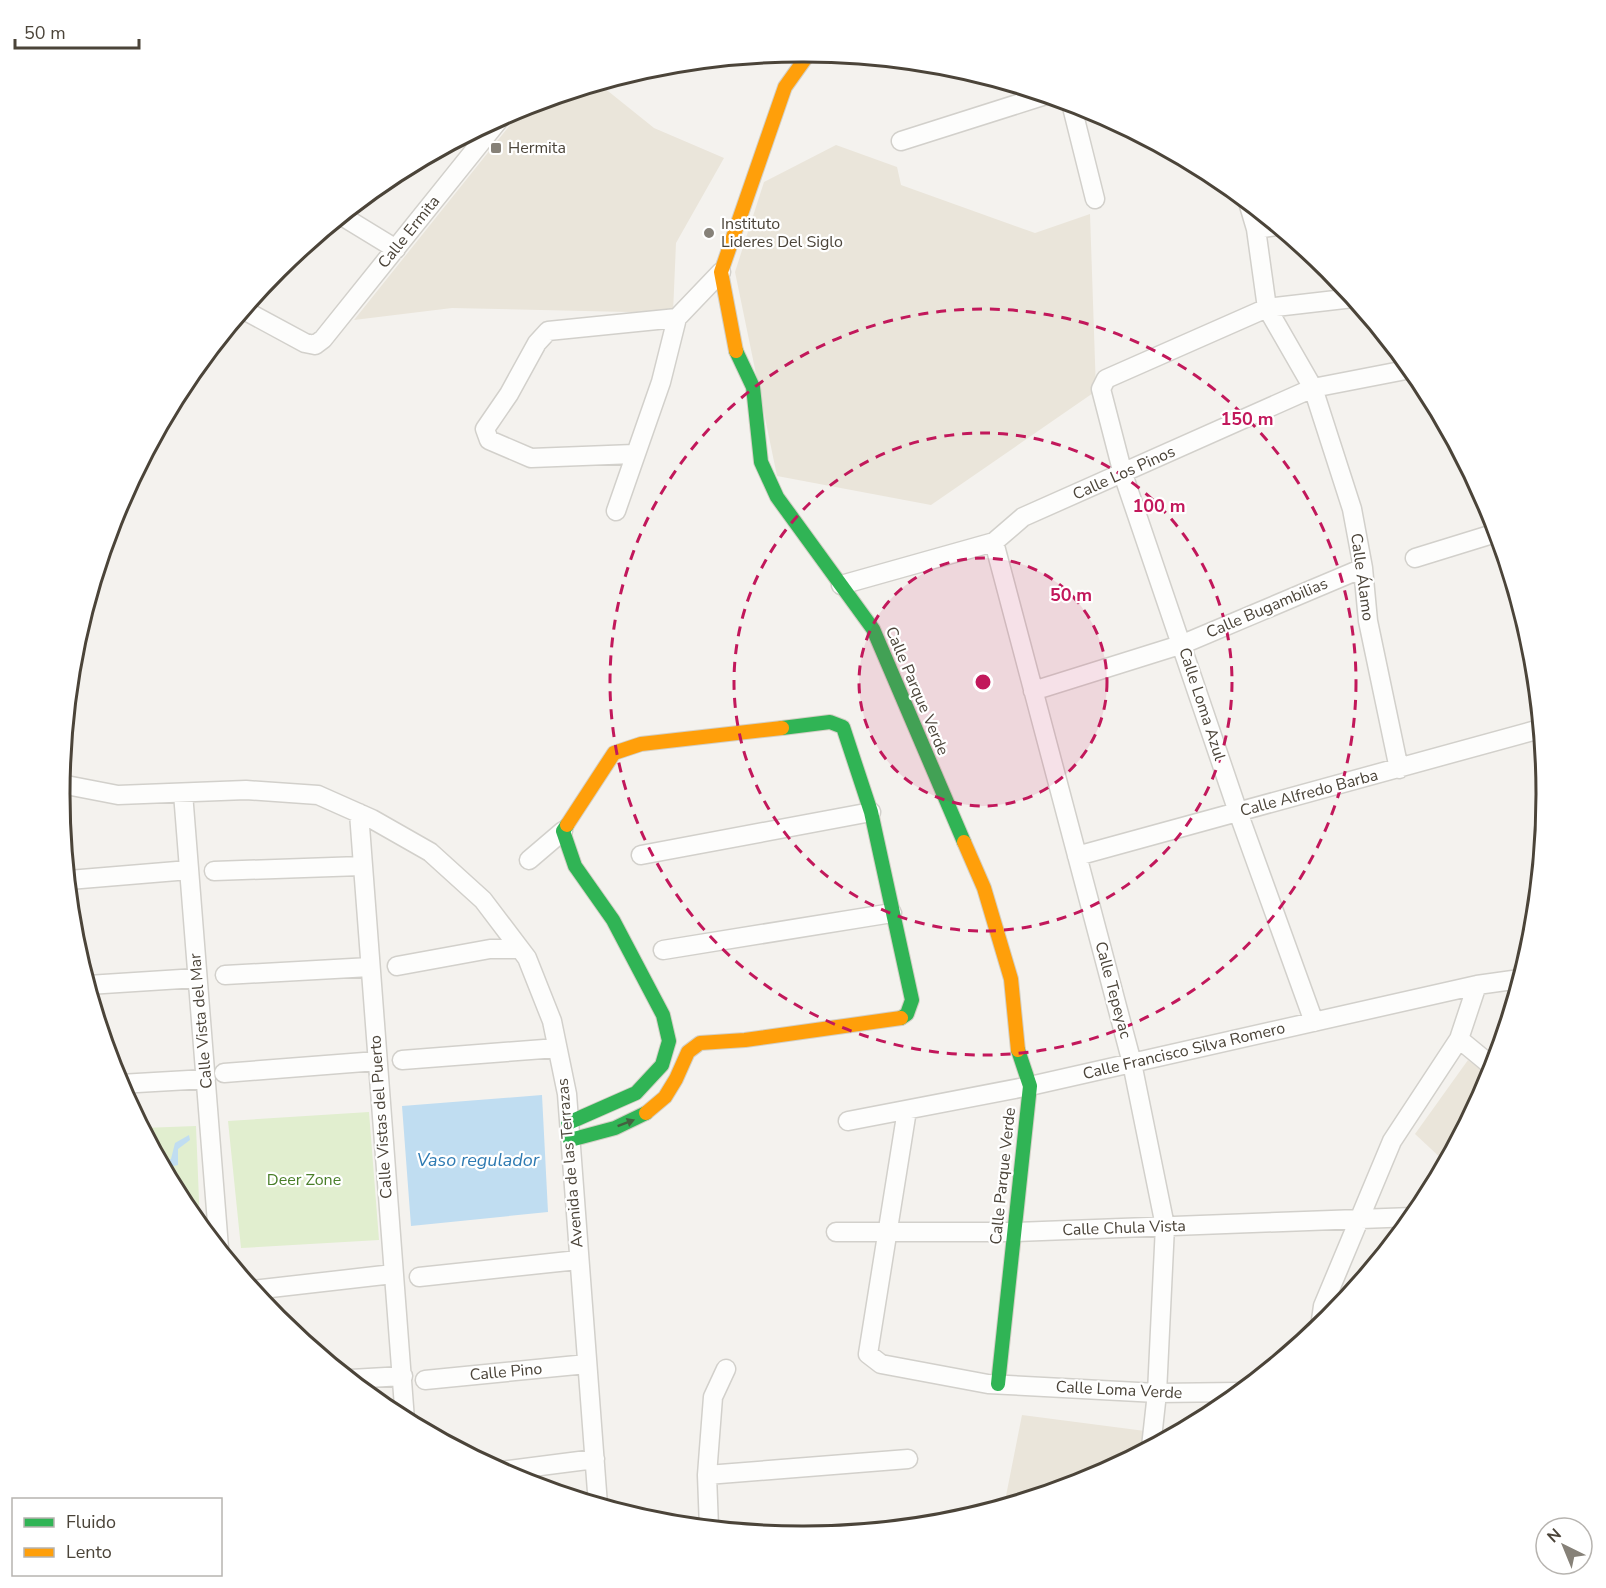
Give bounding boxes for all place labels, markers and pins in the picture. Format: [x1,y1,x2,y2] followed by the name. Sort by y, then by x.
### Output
[508,137,566,159] place label: Hermita
[489,141,503,155] marker: Hermita
[721,213,843,253] place label: Instituto Lideres Del Siglo
[702,226,716,240] marker: Instituto Lideres Del Siglo
[973,672,993,692] centre of rings

